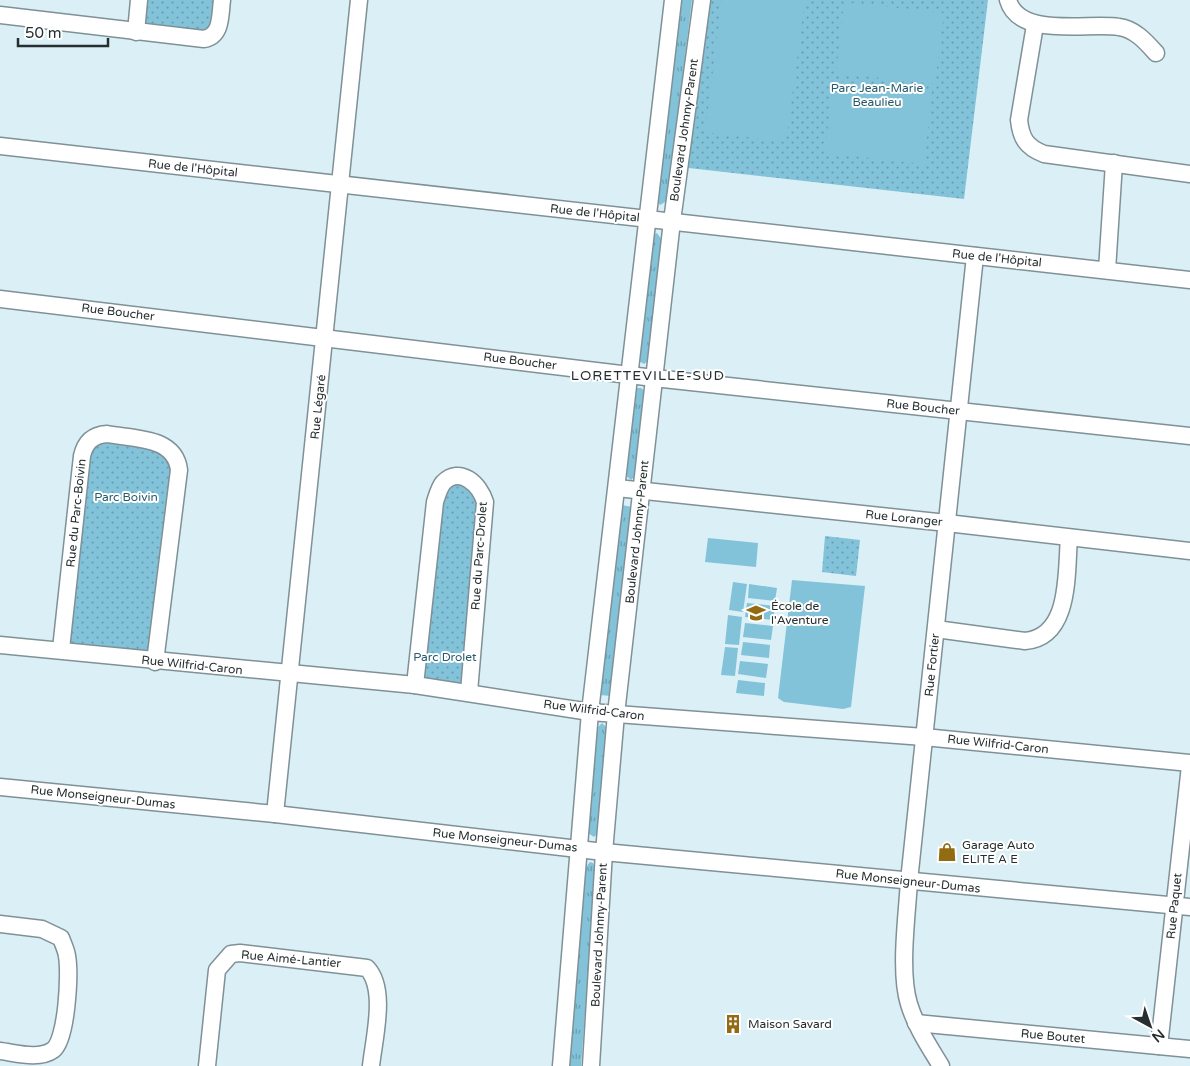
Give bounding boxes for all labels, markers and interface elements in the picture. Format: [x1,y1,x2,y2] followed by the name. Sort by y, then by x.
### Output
[18,15,108,47] scale bar
[25,24,62,42] text: 50 m
[667,57,701,202] street label: Boulevard Johnny-Parent
[831,81,923,109] park label: Parc Jean-Marie Beaulieu
[148,156,238,180] street label: Rue de l'Hôpital
[550,201,640,225] street label: Rue de l'Hôpital
[952,246,1042,270] street label: Rue de l'Hôpital
[81,301,156,323] street label: Rue Boucher
[483,350,558,372] street label: Rue Boucher
[571,367,725,384] district label: LORETTEVILLE-SUD
[308,374,328,440] street label: Rue Légaré
[886,396,961,418] street label: Rue Boucher
[63,458,89,568] street label: Rue du Parc-Boivin
[623,459,652,604] street label: Boulevard Johnny-Parent
[94,490,158,504] park label: Parc Boivin
[468,501,490,611] street label: Rue du Parc-Drolet
[865,507,944,529] street label: Rue Loranger
[771,599,829,627] place label: École de l'Aventure
[745,602,767,624] school or university icon: École de l'Aventure
[922,632,942,697] street label: Rue Fortier
[413,650,477,664] park label: Parc Drolet
[141,653,243,677] street label: Rue Wilfrid-Caron
[543,697,645,723] street label: Rue Wilfrid-Caron
[947,732,1049,756] street label: Rue Wilfrid-Caron
[30,782,176,812] street label: Rue Monseigneur-Dumas
[432,825,578,855] street label: Rue Monseigneur-Dumas
[962,838,1035,866] place label: Garage Auto ELITE A E
[936,841,958,863] shop icon: Garage Auto ELITE A E
[588,862,610,1007] street label: Boulevard Johnny-Parent
[835,866,981,896] street label: Rue Monseigneur-Dumas
[1164,872,1184,940] street label: Rue Paquet
[241,948,342,970] street label: Rue Aimé-Lantier
[1125,1001,1175,1051] north arrow
[722,1013,744,1035] building icon: Maison Savard
[748,1017,832,1031] place label: Maison Savard
[1148,1025,1168,1046] text: N
[1020,1026,1086,1046] street label: Rue Boutet

